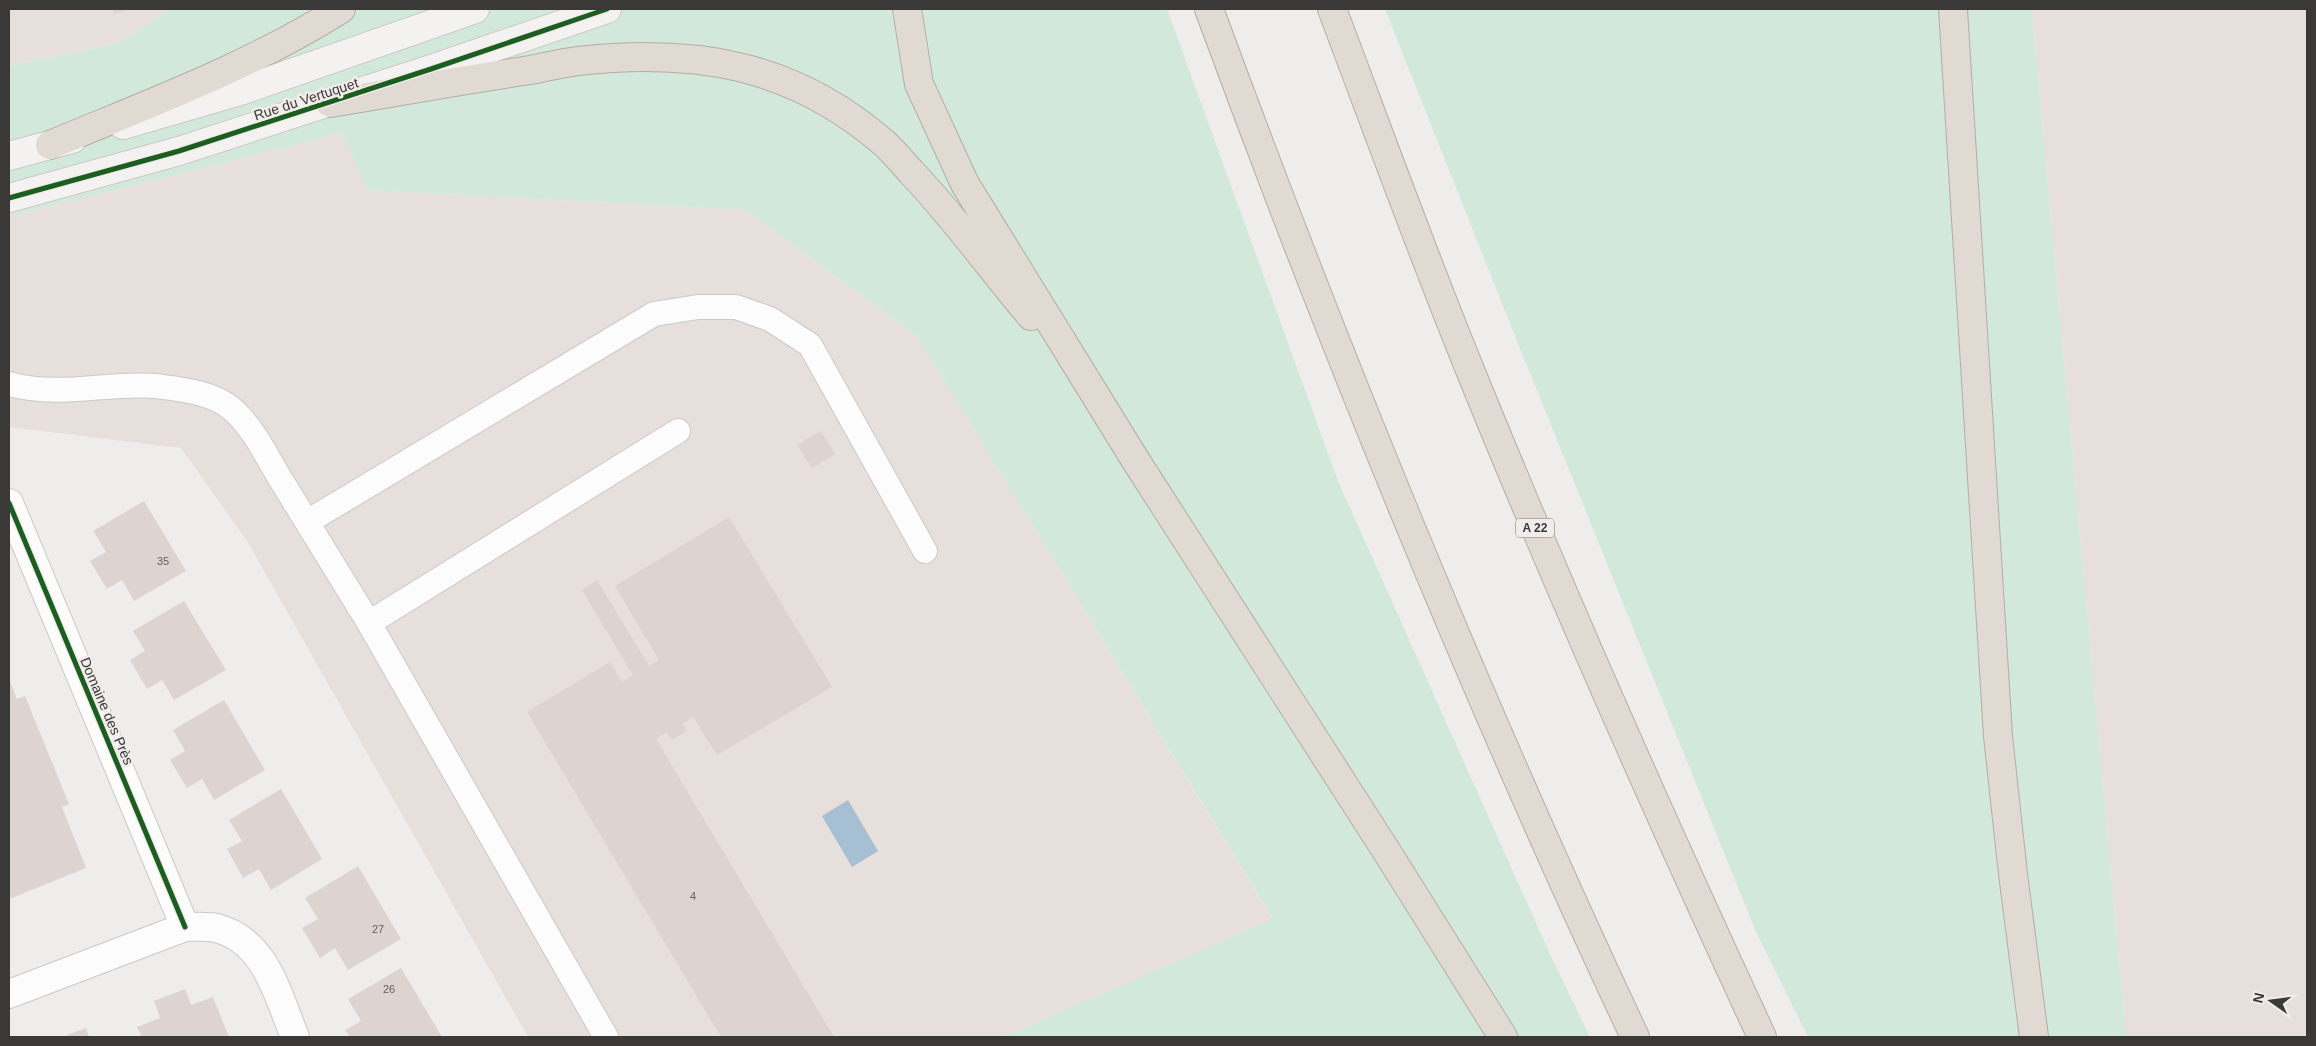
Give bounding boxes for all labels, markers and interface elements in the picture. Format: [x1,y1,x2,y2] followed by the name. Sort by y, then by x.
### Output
[252,75,360,123] street label: Rue du Vertuquet
[1516,518,1554,538] road number: A 22
[157,555,169,567] house number: 35
[77,655,137,767] street label: Domaine des Près
[690,890,696,902] house number: 4
[372,923,384,935] house number: 27
[2246,976,2296,1026] north arrow
[383,983,395,995] house number: 26
[2249,991,2267,1005] text: N

